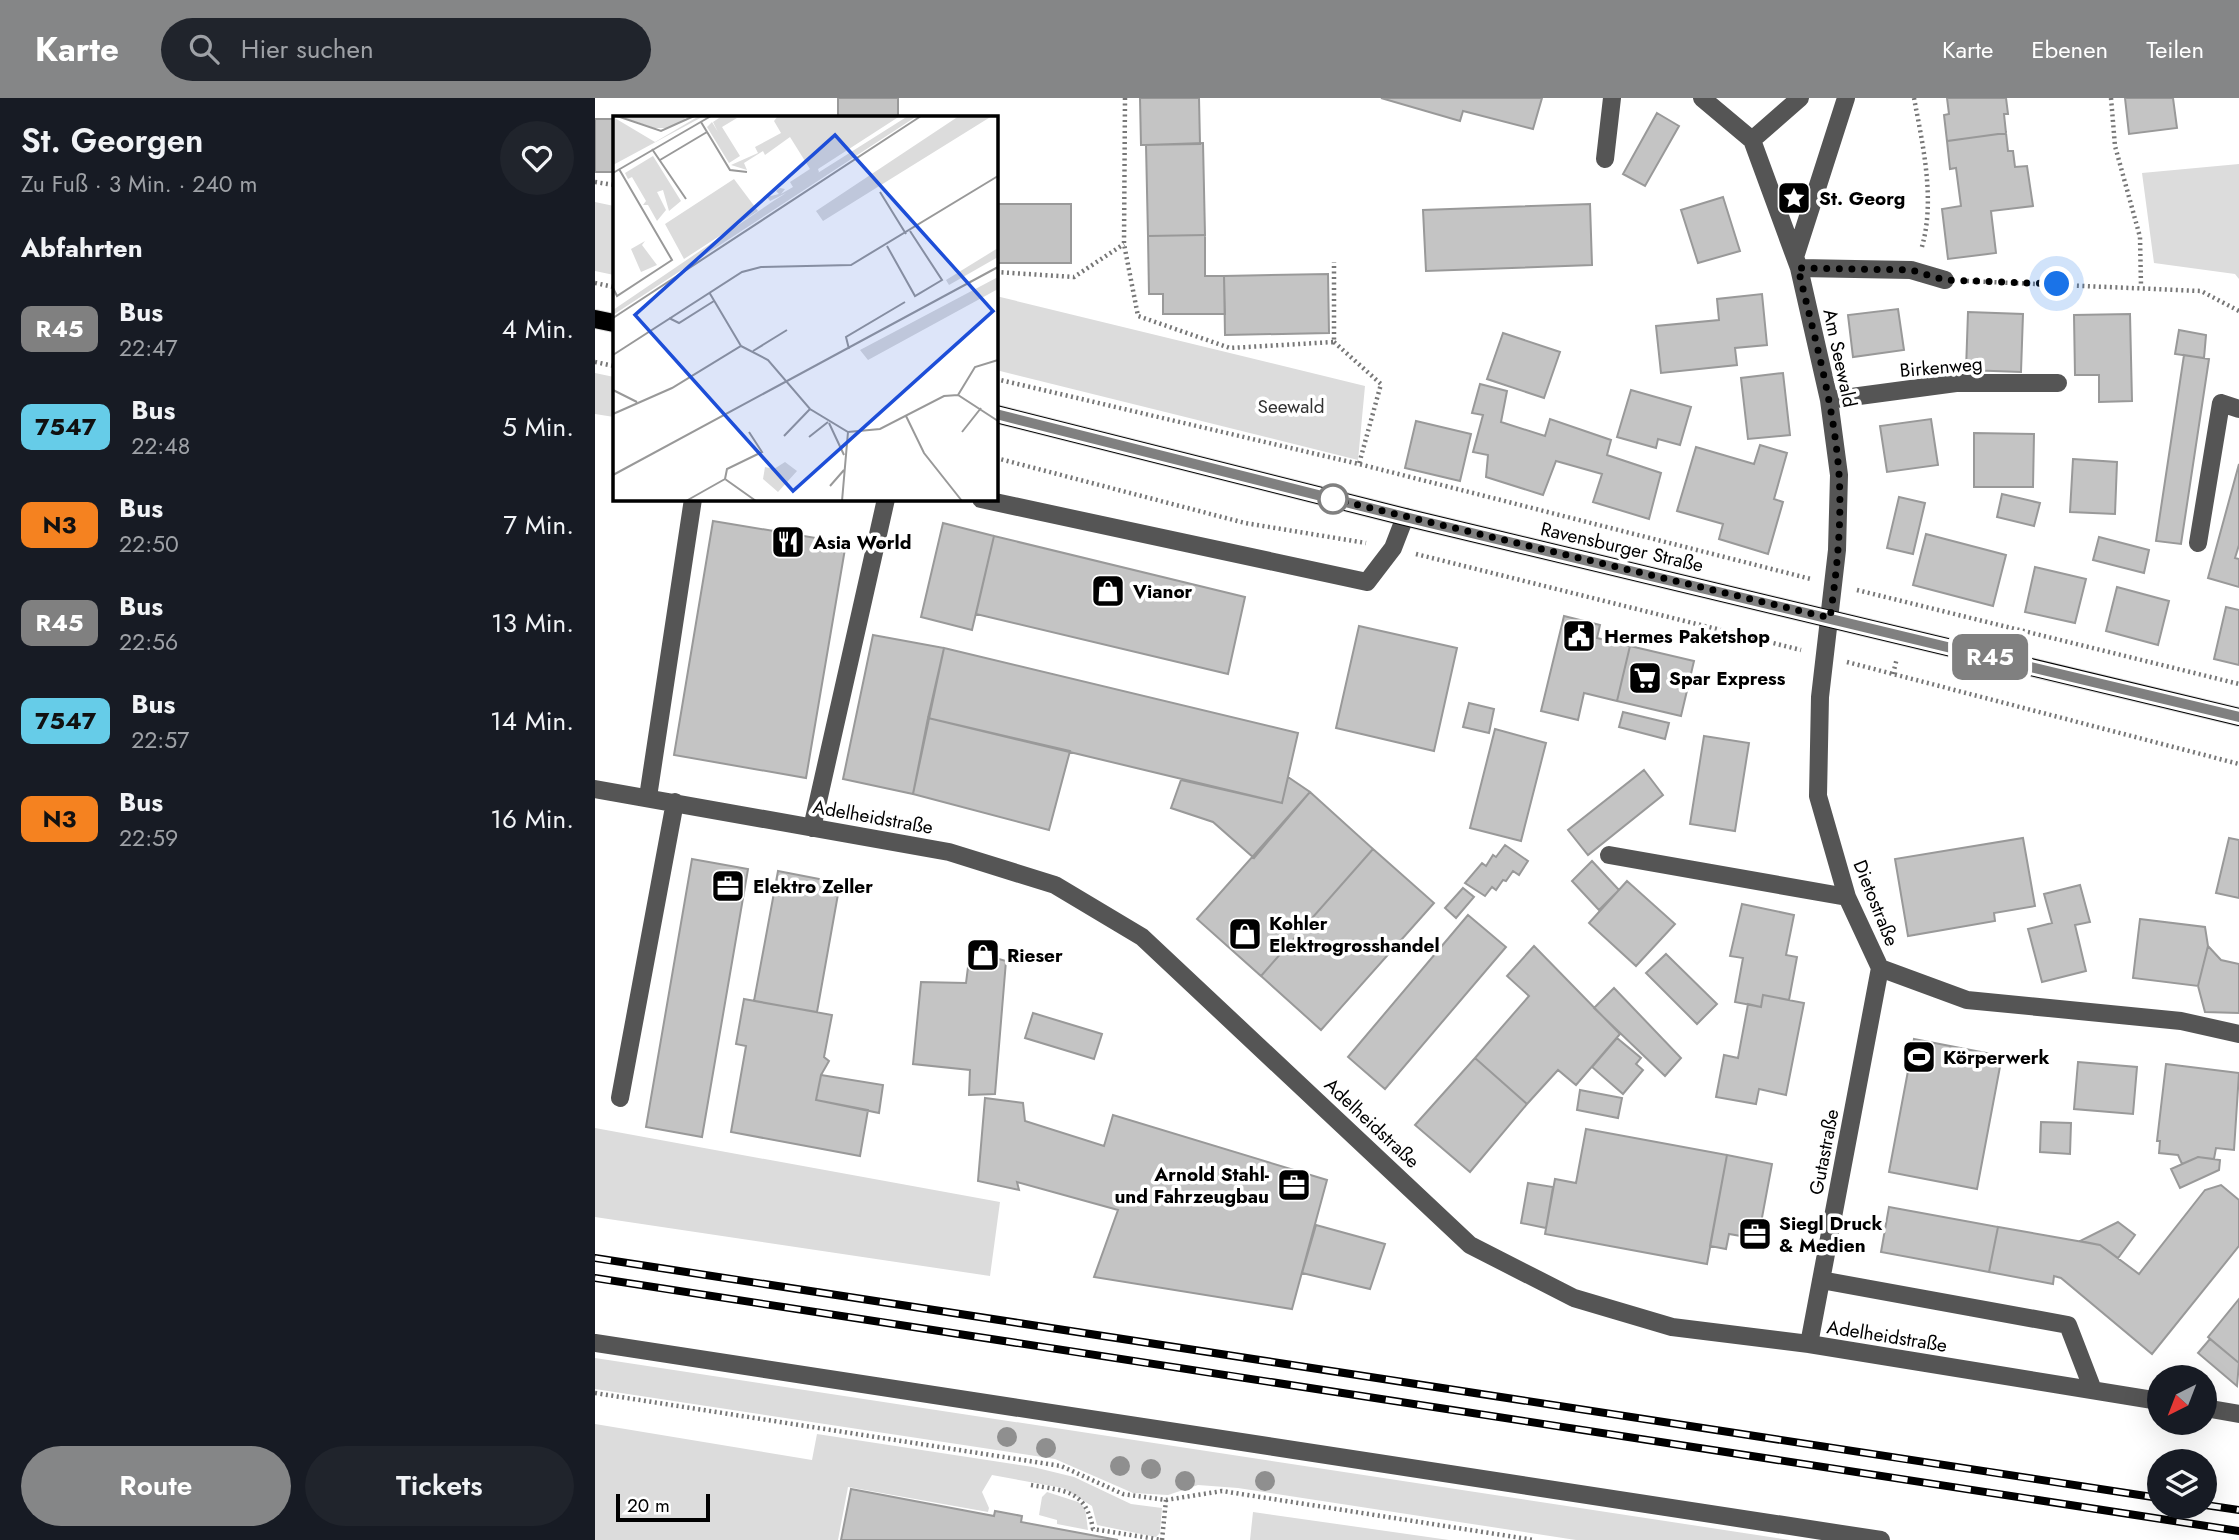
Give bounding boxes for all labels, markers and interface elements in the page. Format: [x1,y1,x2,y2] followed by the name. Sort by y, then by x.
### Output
[161,18,651,81] search box
[35,26,119,73] text: Karte
[185,30,223,68] icon: search
[241,30,374,68] text: Hier suchen
[1942,32,1993,67] text: Karte
[2031,32,2108,67] text: Ebenen
[2146,32,2204,67] text: Teilen
[613,116,997,500] inset map
[21,117,204,164] text: St. Georgen
[500,121,574,195] button: heart
[21,167,258,201] text: Zu Fuß · 3 Min. · 240 m
[1775,179,1813,217] place icon: St. Georg
[1819,185,1905,212] place label: St. Georg
[21,229,143,267] text: Abfahrten
[2039,266,2074,301] your location
[119,293,163,331] text: Bus
[1816,306,1864,410] street label: Am Seewald
[502,310,574,348] text: 4 Min.
[36,311,83,346] text: R45
[119,331,178,365] text: 22:47
[1898,350,1984,384] street label: Birkenweg
[131,391,175,429] text: Bus
[1258,393,1324,420] park label: Seewald
[502,408,574,446] text: 5 Min.
[35,409,96,444] text: 7547
[131,429,190,463] text: 22:48
[1318,484,1348,514] unlabelled marker
[119,489,163,527] text: Bus
[503,506,574,544] text: 7 Min.
[43,507,76,542] text: N3
[1538,515,1706,579] street label: Ravensburger Straße
[769,523,807,561] restaurant icon: Asia World
[119,527,179,561] text: 22:50
[812,529,911,556] place label: Asia World
[1089,572,1127,610] shop icon: Vianor
[1132,578,1193,605] place label: Vianor
[119,587,163,625] text: Bus
[491,604,574,642] text: 13 Min.
[36,605,83,640] text: R45
[1560,617,1598,655] public building icon: Hermes Paketshop
[1604,623,1770,650] place label: Hermes Paketshop
[119,625,178,659] text: 22:56
[1950,634,2030,680] line badge: R45
[1966,639,2014,674] text: R45
[1626,659,1664,697] supermarket icon: Spar Express
[1669,665,1786,692] place label: Spar Express
[131,685,175,723] text: Bus
[490,702,574,740] text: 14 Min.
[35,703,96,738] text: 7547
[131,723,189,757] text: 22:57
[119,783,163,821] text: Bus
[811,793,935,841] street label: Adelheidstraße
[490,800,574,838] text: 16 Min.
[43,801,76,836] text: N3
[119,821,178,855] text: 22:59
[1846,856,1906,950] street label: Dietostraße
[709,867,747,905] office icon: Elektro Zeller
[753,873,873,900] place label: Elektro Zeller
[1269,910,1440,959] place label: Kohler Elektrogrosshandel
[1226,915,1264,953] shop icon: Kohler Elektrogrosshandel
[964,936,1002,974] shop icon: Rieser
[1007,942,1063,969] place label: Rieser
[1900,1038,1938,1076] sports icon: Körperwerk
[1943,1044,2050,1071] place label: Körperwerk
[1318,1072,1426,1174] street label: Adelheidstraße
[1802,1107,1846,1197] street label: Gutastraße
[1114,1161,1270,1210] place label: Arnold Stahl- und Fahrzeugbau
[1275,1166,1313,1204] office icon: Arnold Stahl- und Fahrzeugbau
[1779,1210,1882,1259] place label: Siegl Druck & Medien
[1736,1215,1774,1253] office icon: Siegl Druck & Medien
[1825,1313,1949,1359] street label: Adelheidstraße
[2147,1365,2217,1435] north arrow
[2147,1365,2217,1519] map controls
[21,1446,291,1526] button: Route
[305,1446,574,1526] button: Tickets
[2147,1449,2217,1519] button: layers
[616,1491,711,1523] scale bar
[627,1492,670,1519] text: 20 m

